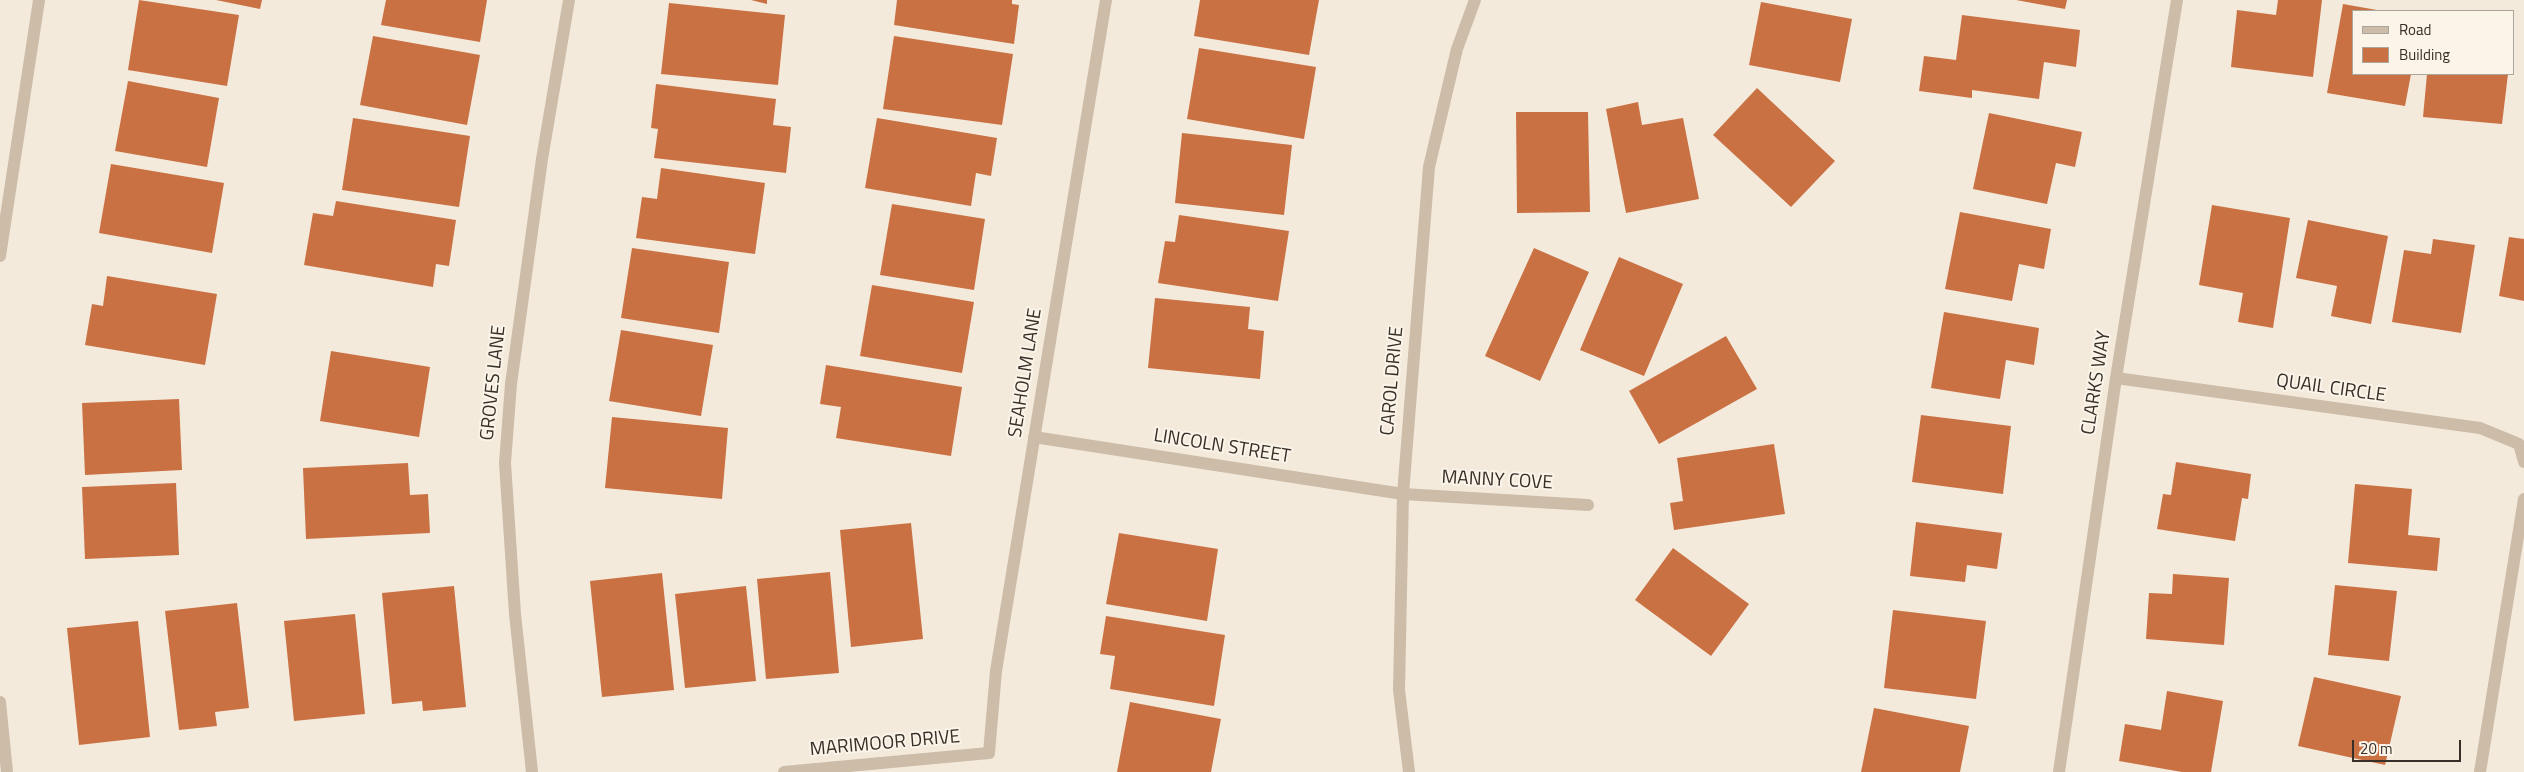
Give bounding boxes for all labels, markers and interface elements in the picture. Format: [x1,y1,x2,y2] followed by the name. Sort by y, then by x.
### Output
[2352,10,2514,75] legend
[2399,18,2431,41] text: Road
[2399,43,2450,66] text: Building
[1005,307,1047,439] street label: SEAHOLM LANE
[477,324,511,442] street label: GROVES LANE
[1377,326,1409,436] street label: CAROL DRIVE
[2078,329,2116,437] street label: CLARKS WAY
[2275,370,2387,408] street label: QUAIL CIRCLE
[1152,425,1292,469] street label: LINCOLN STREET
[1441,467,1553,495] street label: MANNY COVE
[809,726,961,762] street label: MARIMOOR DRIVE
[2354,730,2463,762] scale bar
[2360,737,2393,760] text: 20 m

